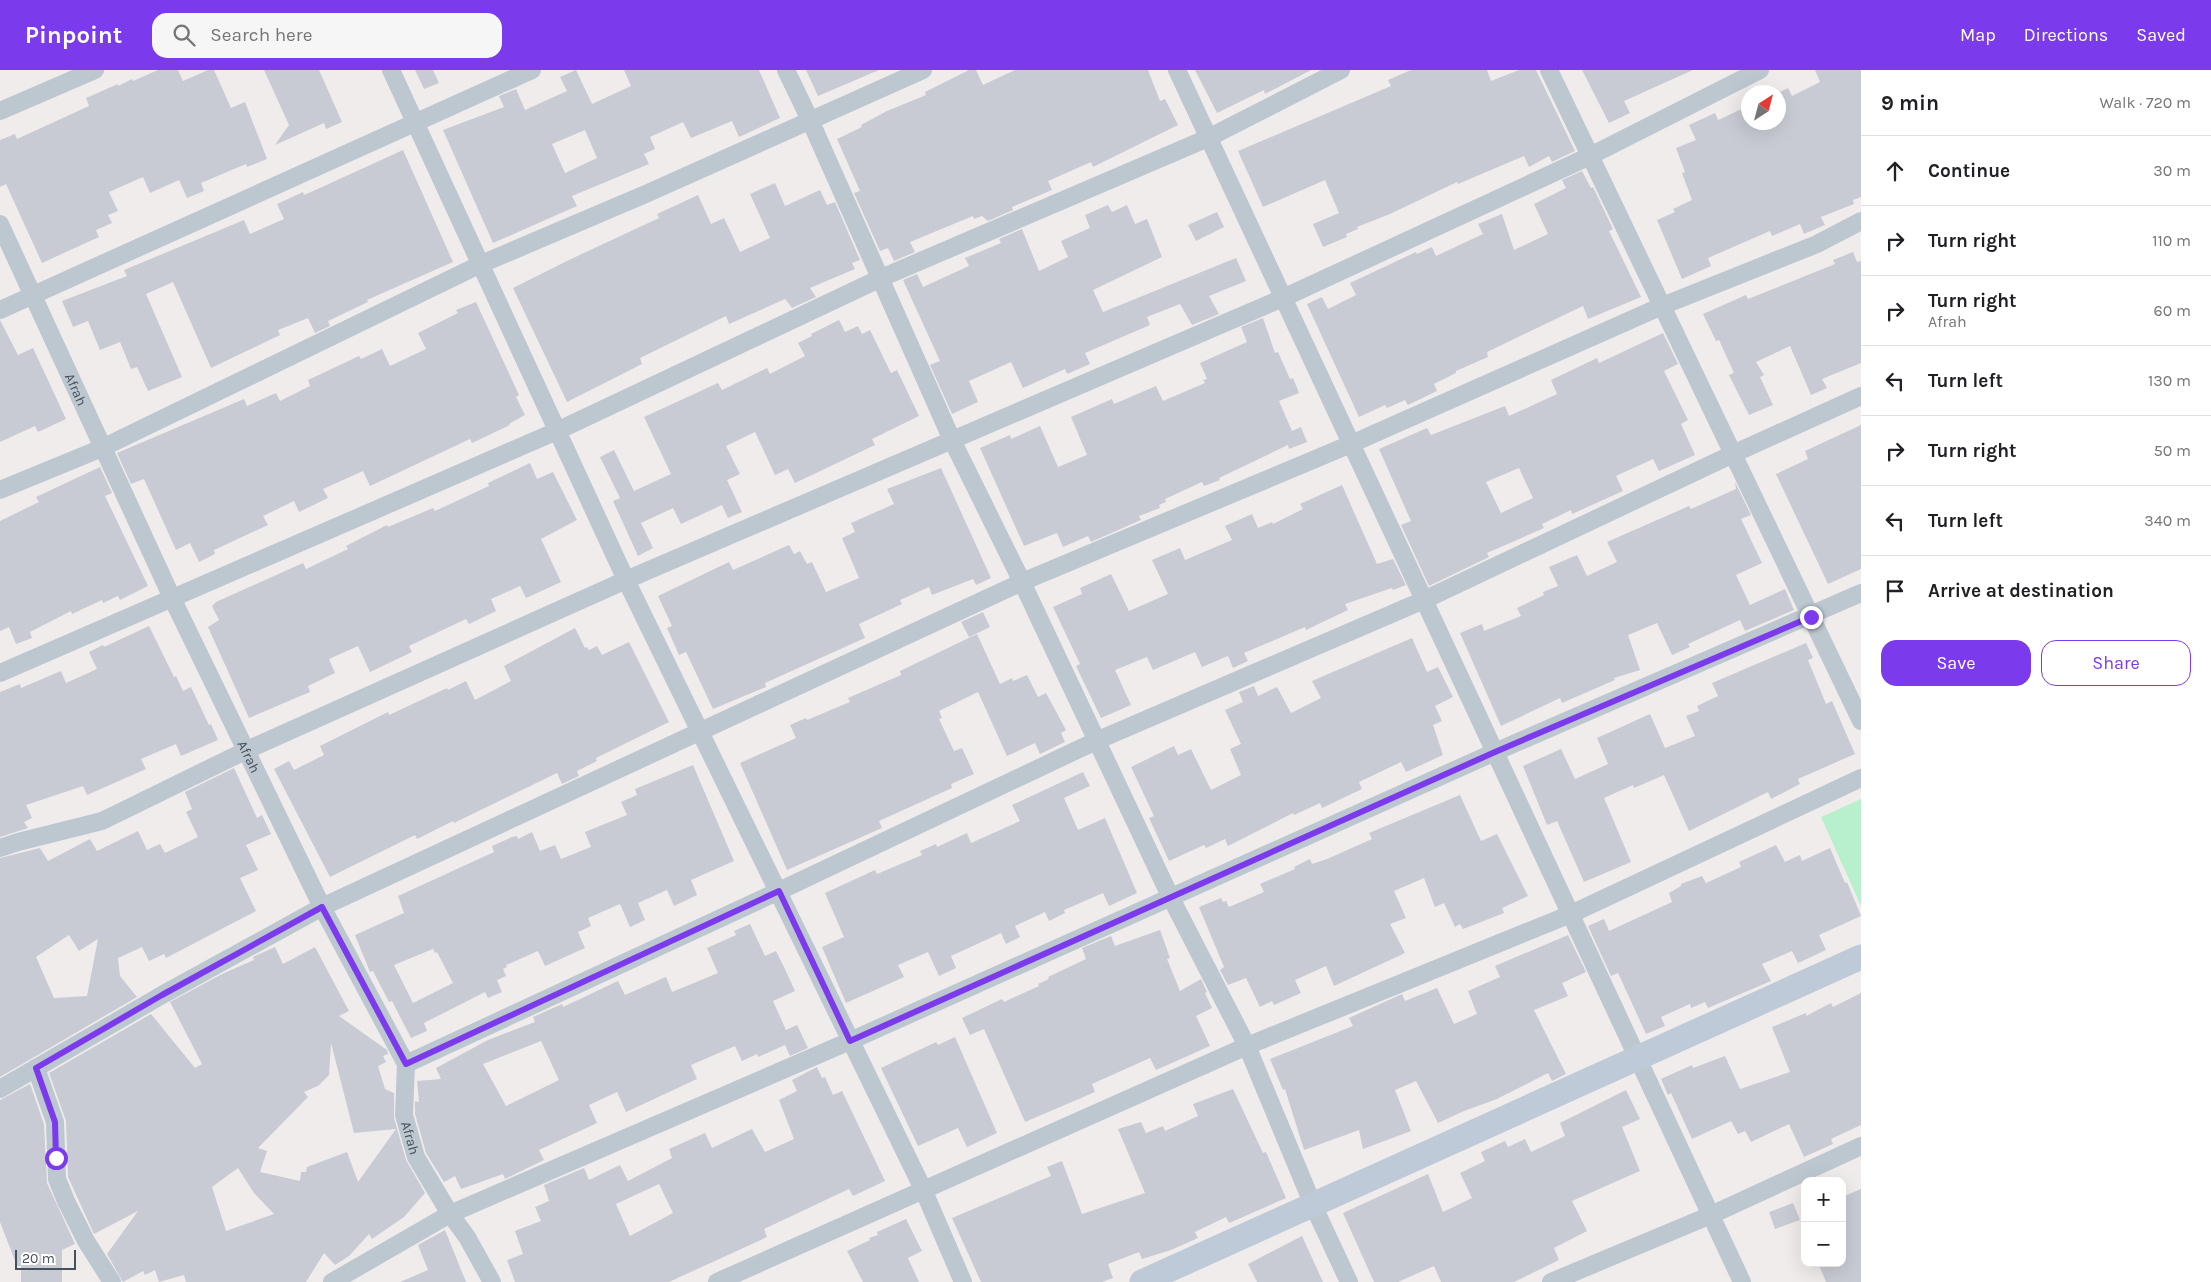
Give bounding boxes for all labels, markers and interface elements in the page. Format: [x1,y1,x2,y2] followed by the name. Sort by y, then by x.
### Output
[152,13,502,58] search box
[25,21,122,49] text: Pinpoint
[170,21,198,49] icon: search
[210,24,312,46] text: Search here
[1960,24,1996,46] text: Map
[2024,24,2108,46] text: Directions
[2136,24,2186,46] text: Saved
[1741,85,1786,130] north arrow
[1881,91,1939,115] text: 9 min
[2099,93,2191,112] text: Walk · 720 m
[1881,157,1909,185] icon: ahead
[1928,160,2010,182] text: Continue
[2153,161,2191,180] text: 30 m
[1881,227,1909,255] icon: right
[1928,230,2017,252] text: Turn right
[2152,231,2191,250] text: 110 m
[1928,290,2017,312] text: Turn right
[1881,297,1909,325] icon: right
[2154,301,2191,320] text: 60 m
[1928,312,1967,331] text: Afrah
[1881,367,1909,395] icon: left
[1928,370,2003,392] text: Turn left
[61,371,90,409] street label: Afrah
[2148,371,2191,390] text: 130 m
[1881,437,1909,465] icon: right
[1928,440,2017,462] text: Turn right
[2154,441,2191,460] text: 50 m
[1881,507,1909,535] icon: left
[1928,510,2003,532] text: Turn left
[2144,511,2191,530] text: 340 m
[1881,577,1909,605] icon: arrive
[1928,580,2114,602] text: Arrive at destination
[1800,606,1823,629] route end
[1881,640,2031,686] button: Save
[2041,640,2191,686] button: Share
[234,738,264,776] street label: Afrah
[397,1119,423,1157] street label: Afrah
[45,1147,68,1170] route start
[1801,1177,1846,1267] map controls
[1801,1177,1846,1222] button: +
[1801,1222,1846,1267] button: −
[15,1247,76,1270] scale bar
[22,1250,55,1267] text: 20 m

